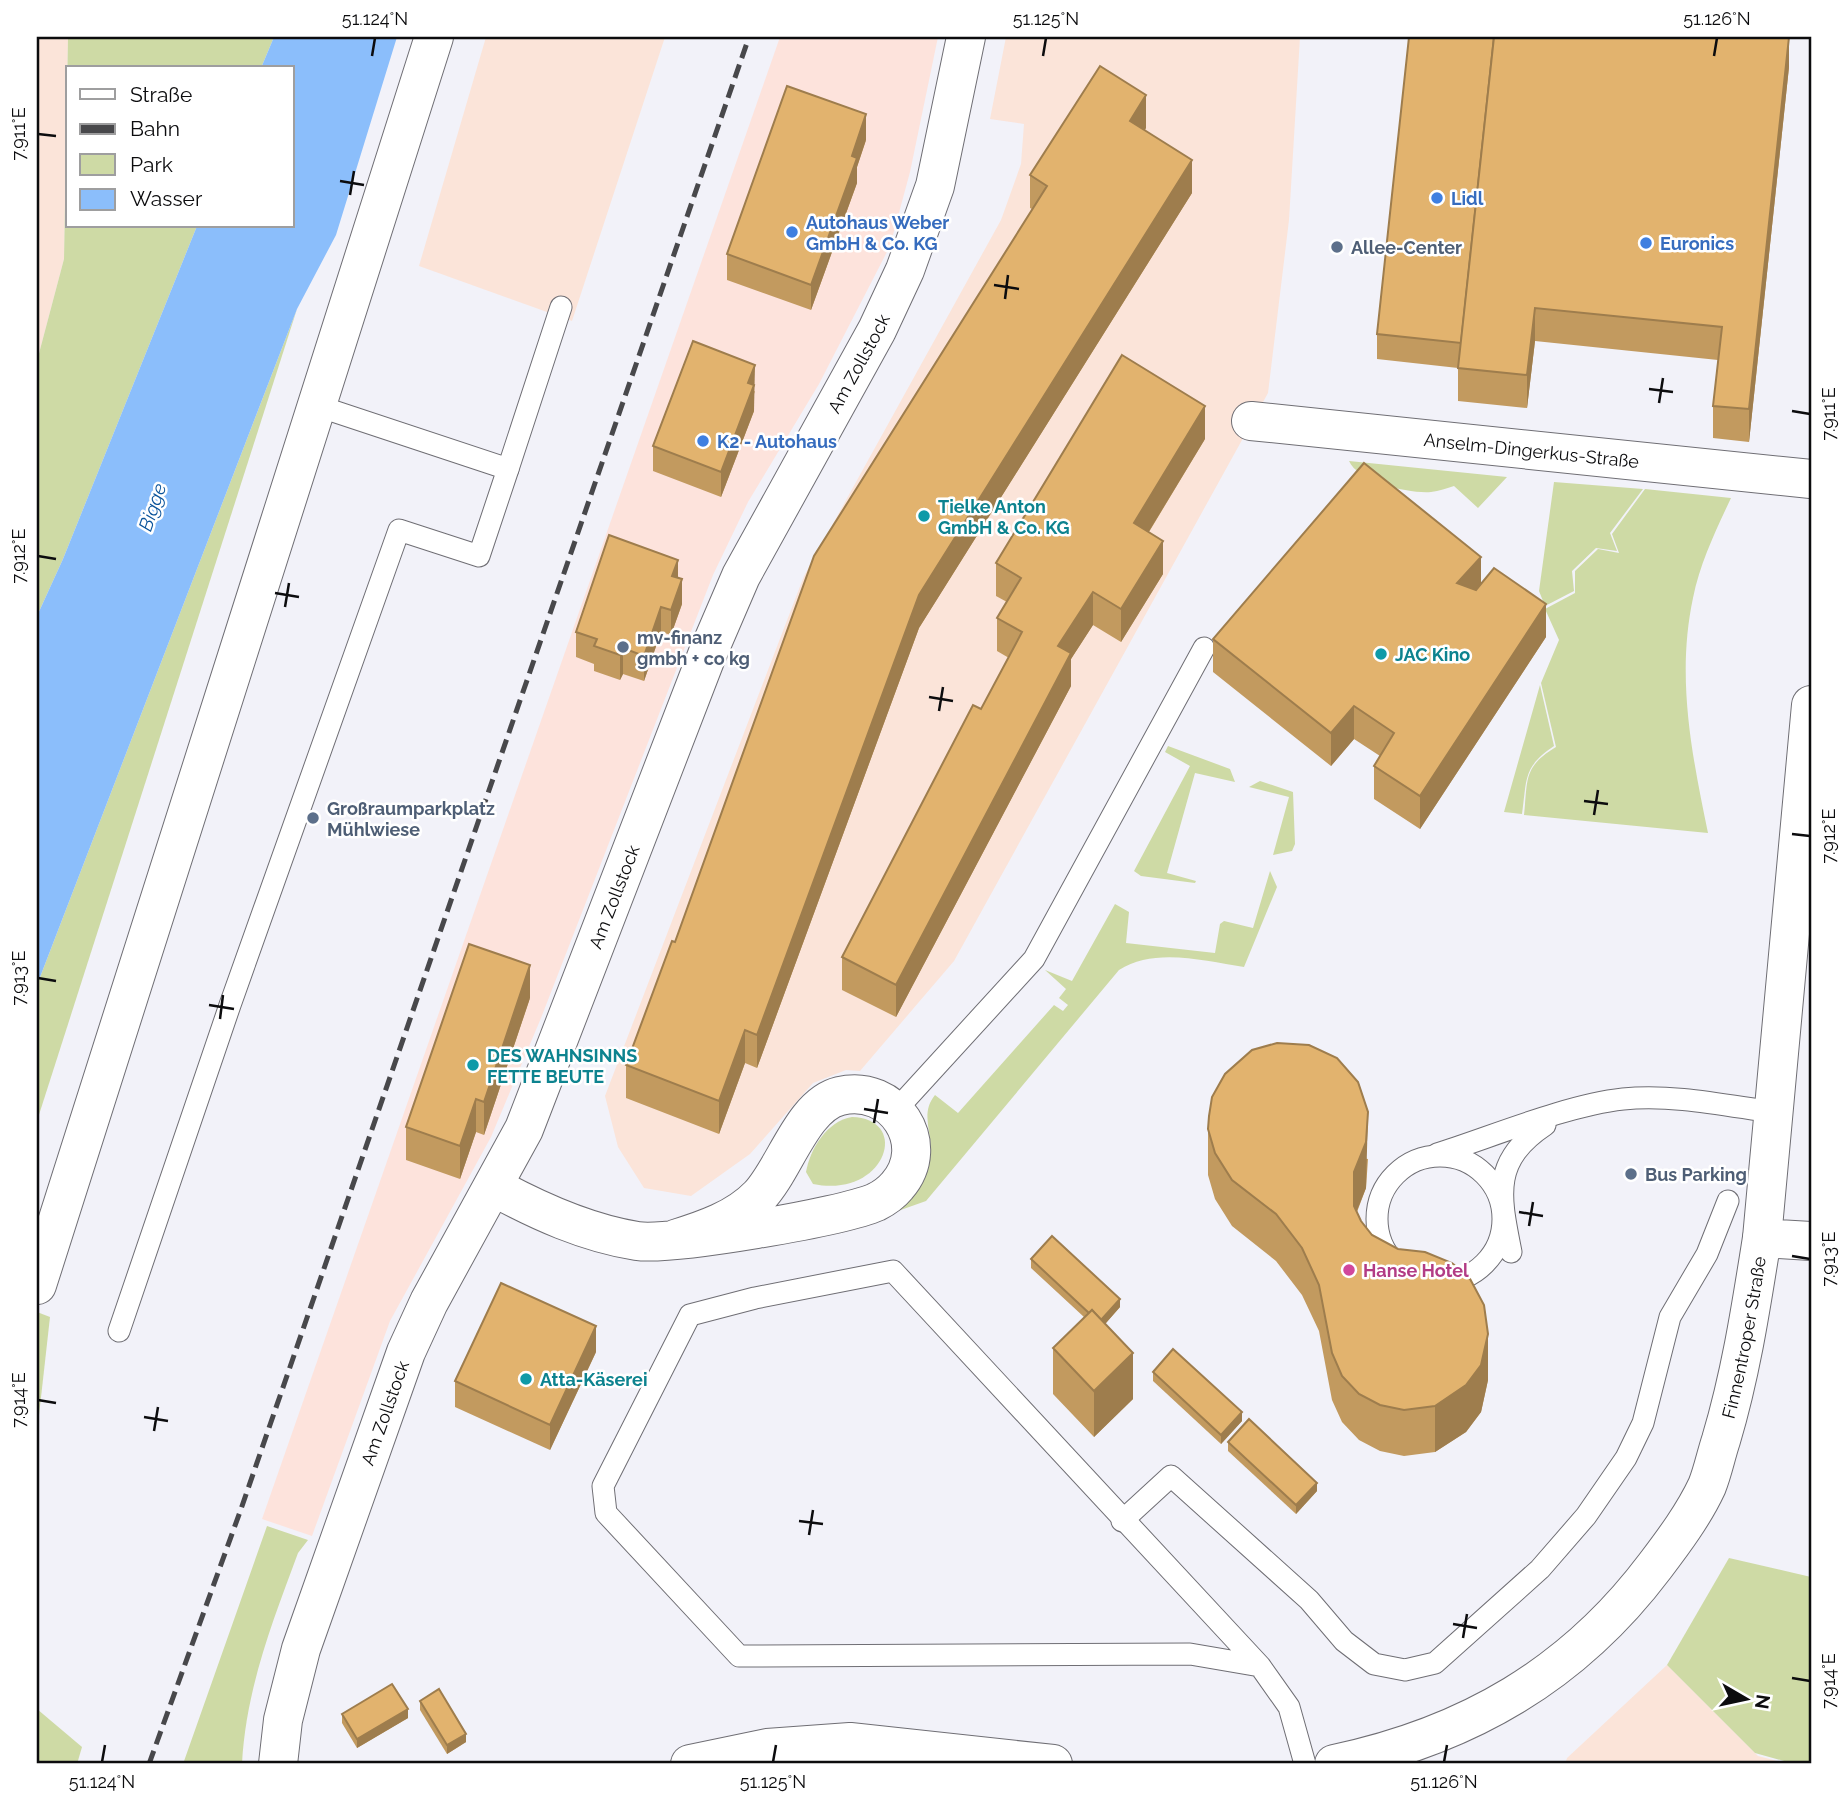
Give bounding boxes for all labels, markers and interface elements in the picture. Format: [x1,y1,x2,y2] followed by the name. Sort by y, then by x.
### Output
[342,8,408,29] text: 51.124°N
[1013,8,1079,29] text: 51.125°N
[1683,8,1751,29] text: 51.126°N
[66,66,294,228] legend
[130,82,192,107] text: Straße
[8,107,29,161] text: 7.911°E
[130,116,180,141] text: Bahn
[130,152,173,177] text: Park
[130,186,203,211] text: Wasser
[1451,188,1484,209] place label: Lidl
[1429,190,1445,206] marker: Lidl
[806,212,949,254] place label: Autohaus Weber GmbH & Co. KG
[784,224,800,240] marker: Autohaus Weber GmbH & Co. KG
[1660,233,1734,254] place label: Euronics
[1638,235,1654,251] marker: Euronics
[1351,237,1462,258] place label: Allee-Center
[1329,239,1345,255] marker: Allee-Center
[823,310,894,416] street label: Am Zollstock
[1818,387,1839,441] text: 7.911°E
[1423,428,1641,472] street label: Anselm-Dingerkus-Straße
[717,431,837,452] place label: K2 - Autohaus
[695,433,711,449] marker: K2 - Autohaus
[134,480,170,534] water label: Bigge
[938,496,1070,538] place label: Tielke Anton GmbH & Co. KG
[916,508,932,524] marker: Tielke Anton GmbH & Co. KG
[8,528,29,584] text: 7.912°E
[637,627,750,669] place label: mv-finanz gmbh + co kg
[615,639,631,655] marker: mv-finanz gmbh + co kg
[1395,644,1470,665] place label: JAC Kino
[1373,646,1389,662] marker: JAC Kino
[327,798,495,840] place label: Großraumparkplatz Mühlwiese
[1818,808,1839,864] text: 7.912°E
[305,810,321,826] marker: Großraumparkplatz Mühlwiese
[584,841,643,952] street label: Am Zollstock
[8,950,29,1006] text: 7.913°E
[487,1045,637,1087] place label: DES WAHNSINNS FETTE BEUTE
[465,1057,481,1073] marker: DES WAHNSINNS FETTE BEUTE
[1645,1164,1747,1185] place label: Bus Parking
[1623,1166,1639,1182] marker: Bus Parking
[1818,1231,1839,1287] text: 7.913°E
[1717,1254,1770,1421] street label: Finnentroper Straße
[1363,1260,1469,1281] place label: Hanse Hotel
[1341,1262,1357,1278] marker: Hanse Hotel
[356,1357,413,1468] street label: Am Zollstock
[540,1369,647,1390] place label: Atta-Käserei
[518,1371,534,1387] marker: Atta-Käserei
[8,1372,29,1428] text: 7.914°E
[1818,1653,1839,1709] text: 7.914°E
[1712,1664,1782,1734] north arrow
[1751,1693,1775,1711] text: N
[69,1771,135,1792] text: 51.124°N
[740,1771,806,1792] text: 51.125°N
[1410,1771,1478,1792] text: 51.126°N

